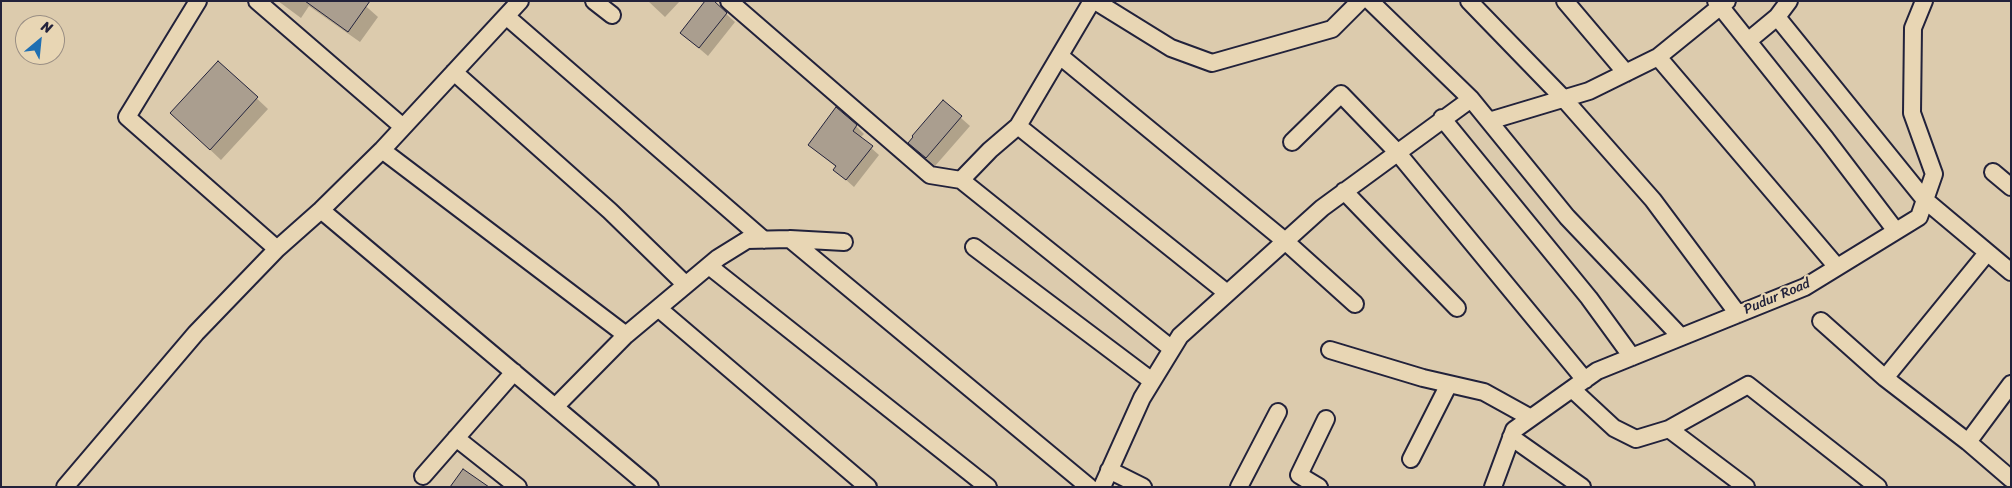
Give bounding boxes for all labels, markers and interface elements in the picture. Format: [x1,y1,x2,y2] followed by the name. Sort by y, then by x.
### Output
[37,14,57,41] text: N
[15,15,65,65] north arrow
[1741,276,1813,318] street label: Pudur Road

